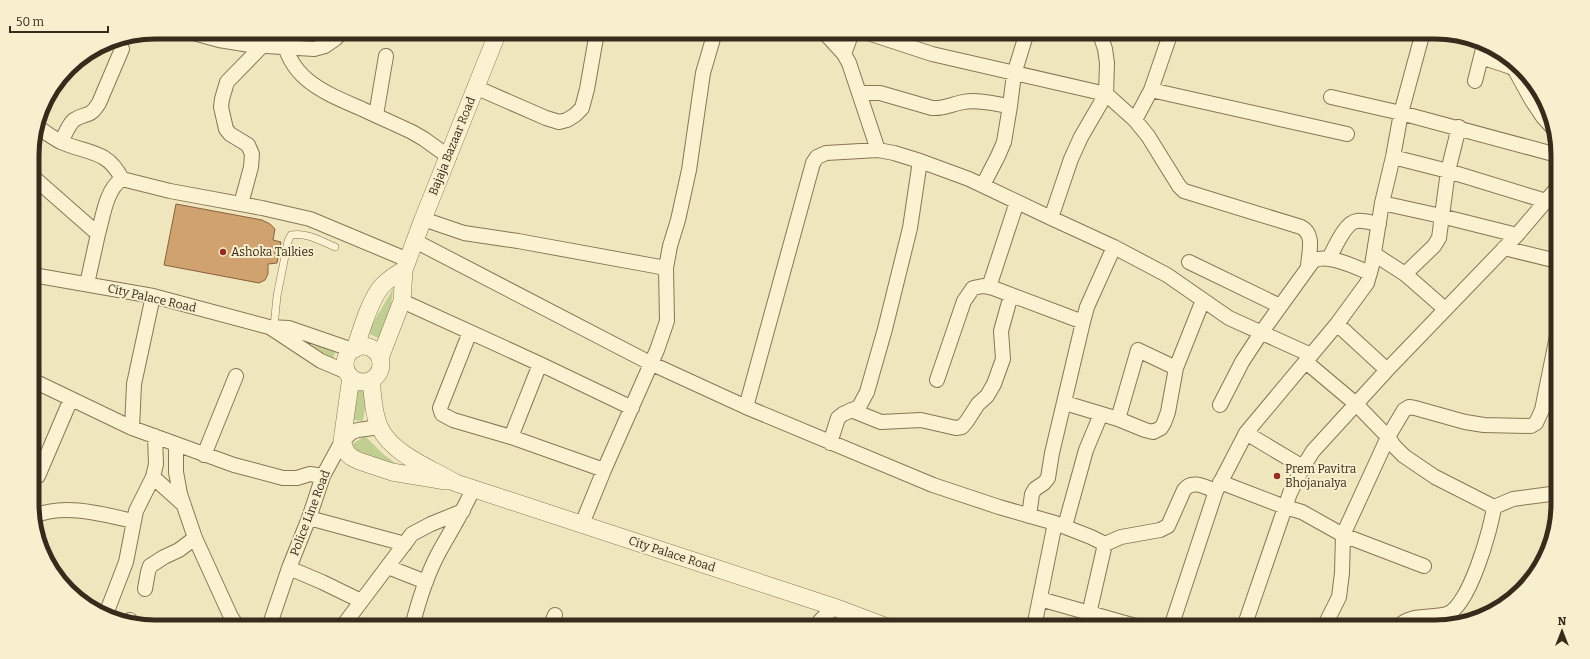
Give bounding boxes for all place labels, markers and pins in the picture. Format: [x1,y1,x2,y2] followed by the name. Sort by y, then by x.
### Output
[231,245,314,259] place label: Ashoka Talkies
[218,247,228,257] marker: Ashoka Talkies
[1285,462,1357,490] place label: Prem Pavitra Bhojanalya
[1272,471,1282,481] marker: Prem Pavitra Bhojanalya

